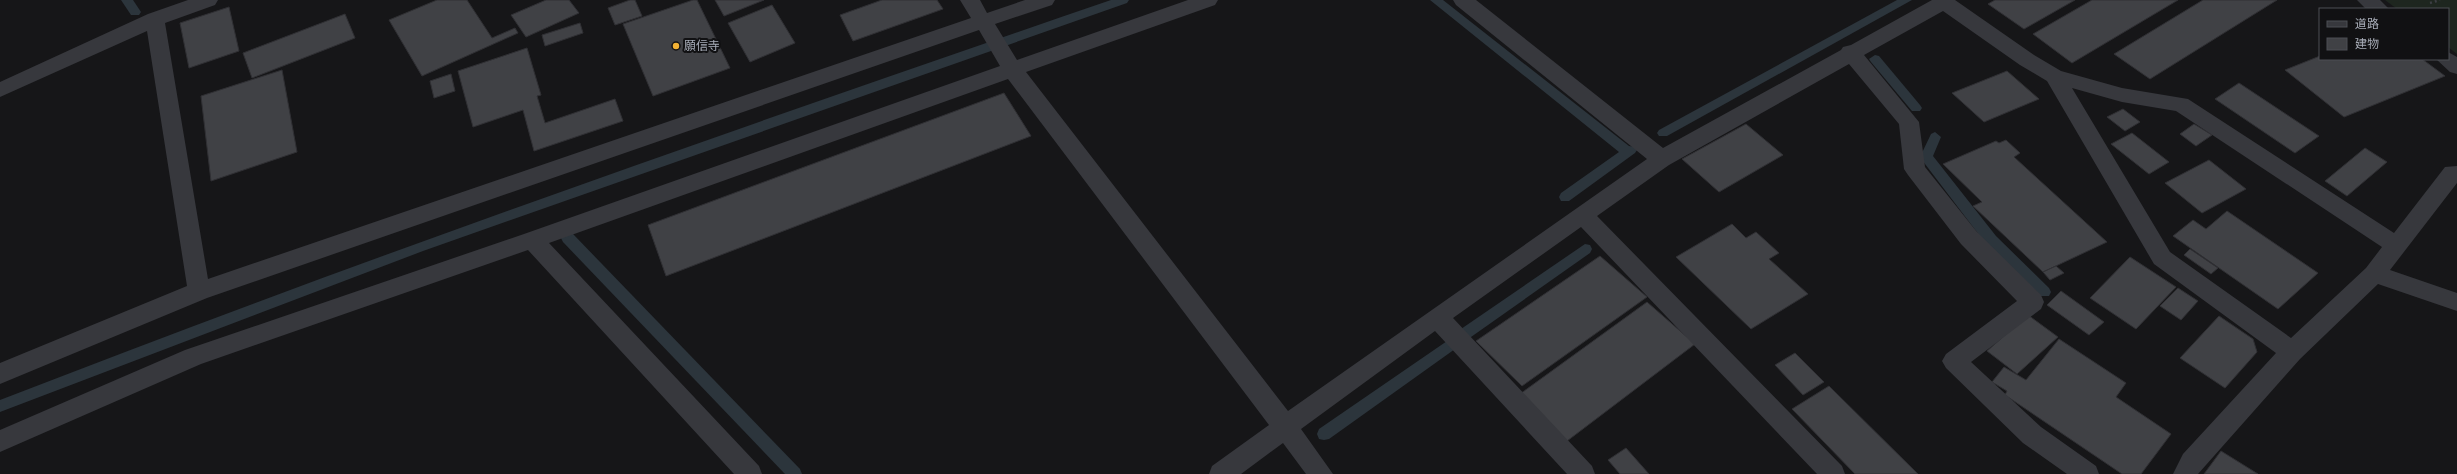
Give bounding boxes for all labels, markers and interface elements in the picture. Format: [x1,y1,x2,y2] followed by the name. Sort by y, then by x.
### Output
[2319,8,2449,60] legend
[2355,17,2379,31] text: 道路
[2355,37,2379,51] text: 建物
[684,39,720,53] place label: 願信寺
[671,41,681,51] marker: 願信寺

